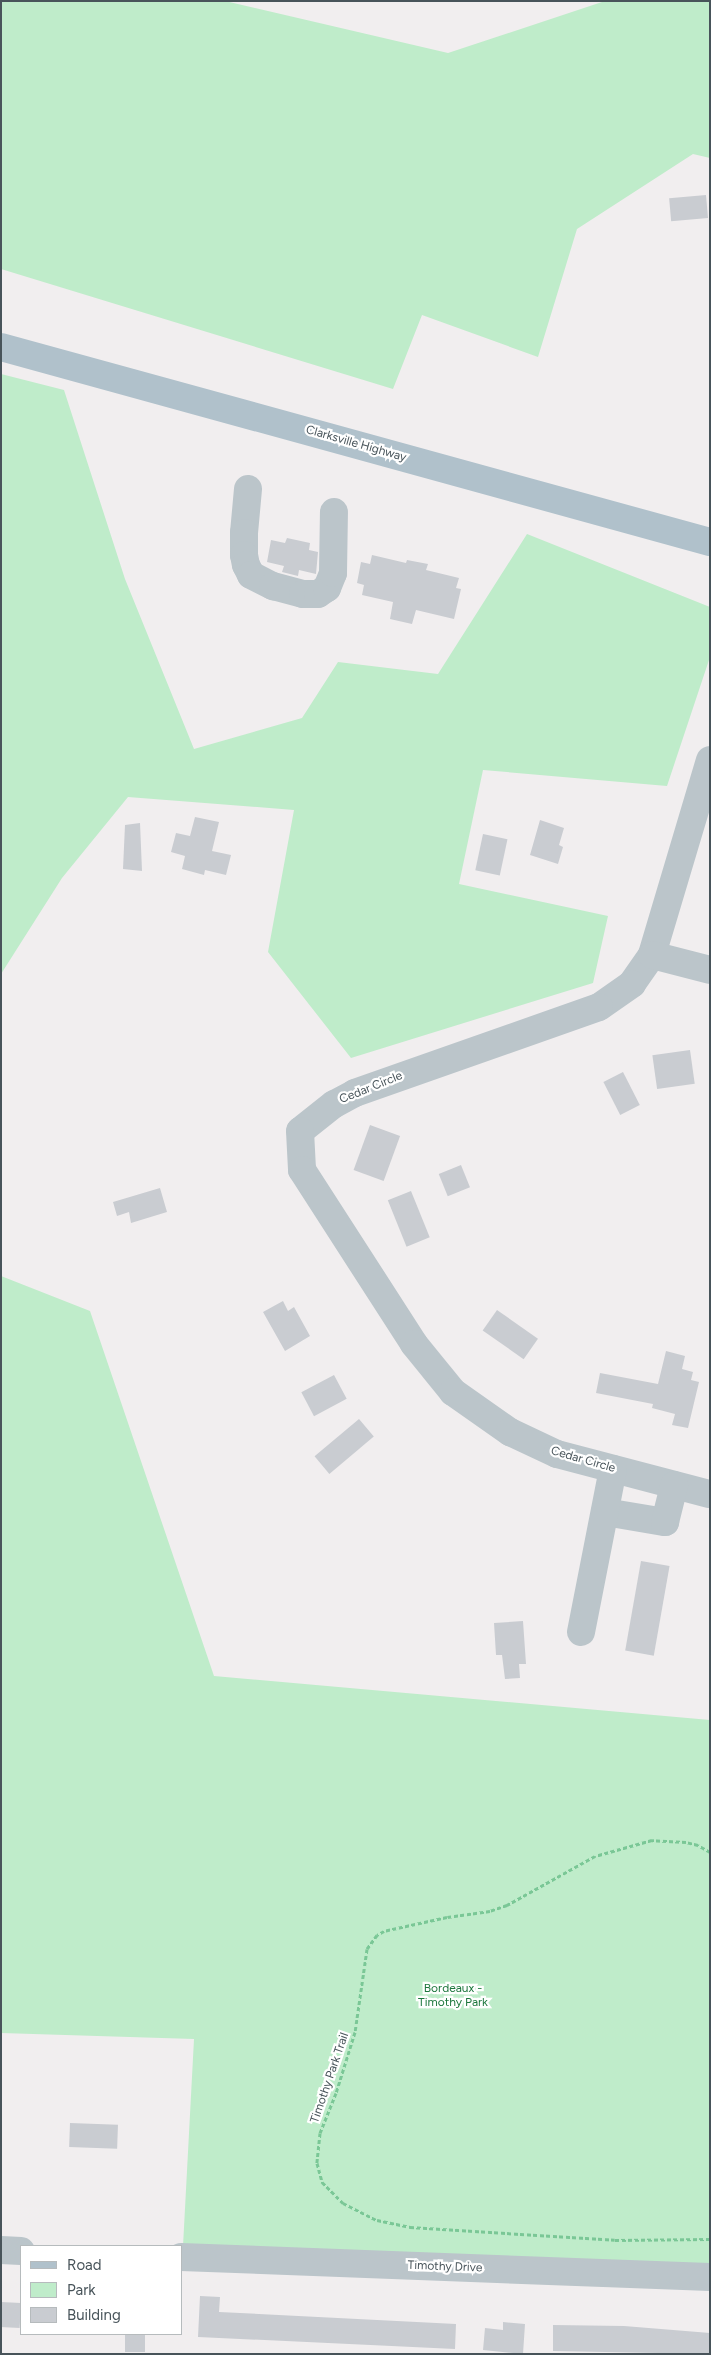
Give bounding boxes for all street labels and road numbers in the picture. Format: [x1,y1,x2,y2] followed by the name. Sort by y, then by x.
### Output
[304,423,408,465] street label: Clarksville Highway
[337,1069,405,1107] street label: Cedar Circle
[549,1444,617,1476] street label: Cedar Circle
[308,2031,352,2125] street label: Timothy Park Trail
[407,2259,483,2275] street label: Timothy Drive

